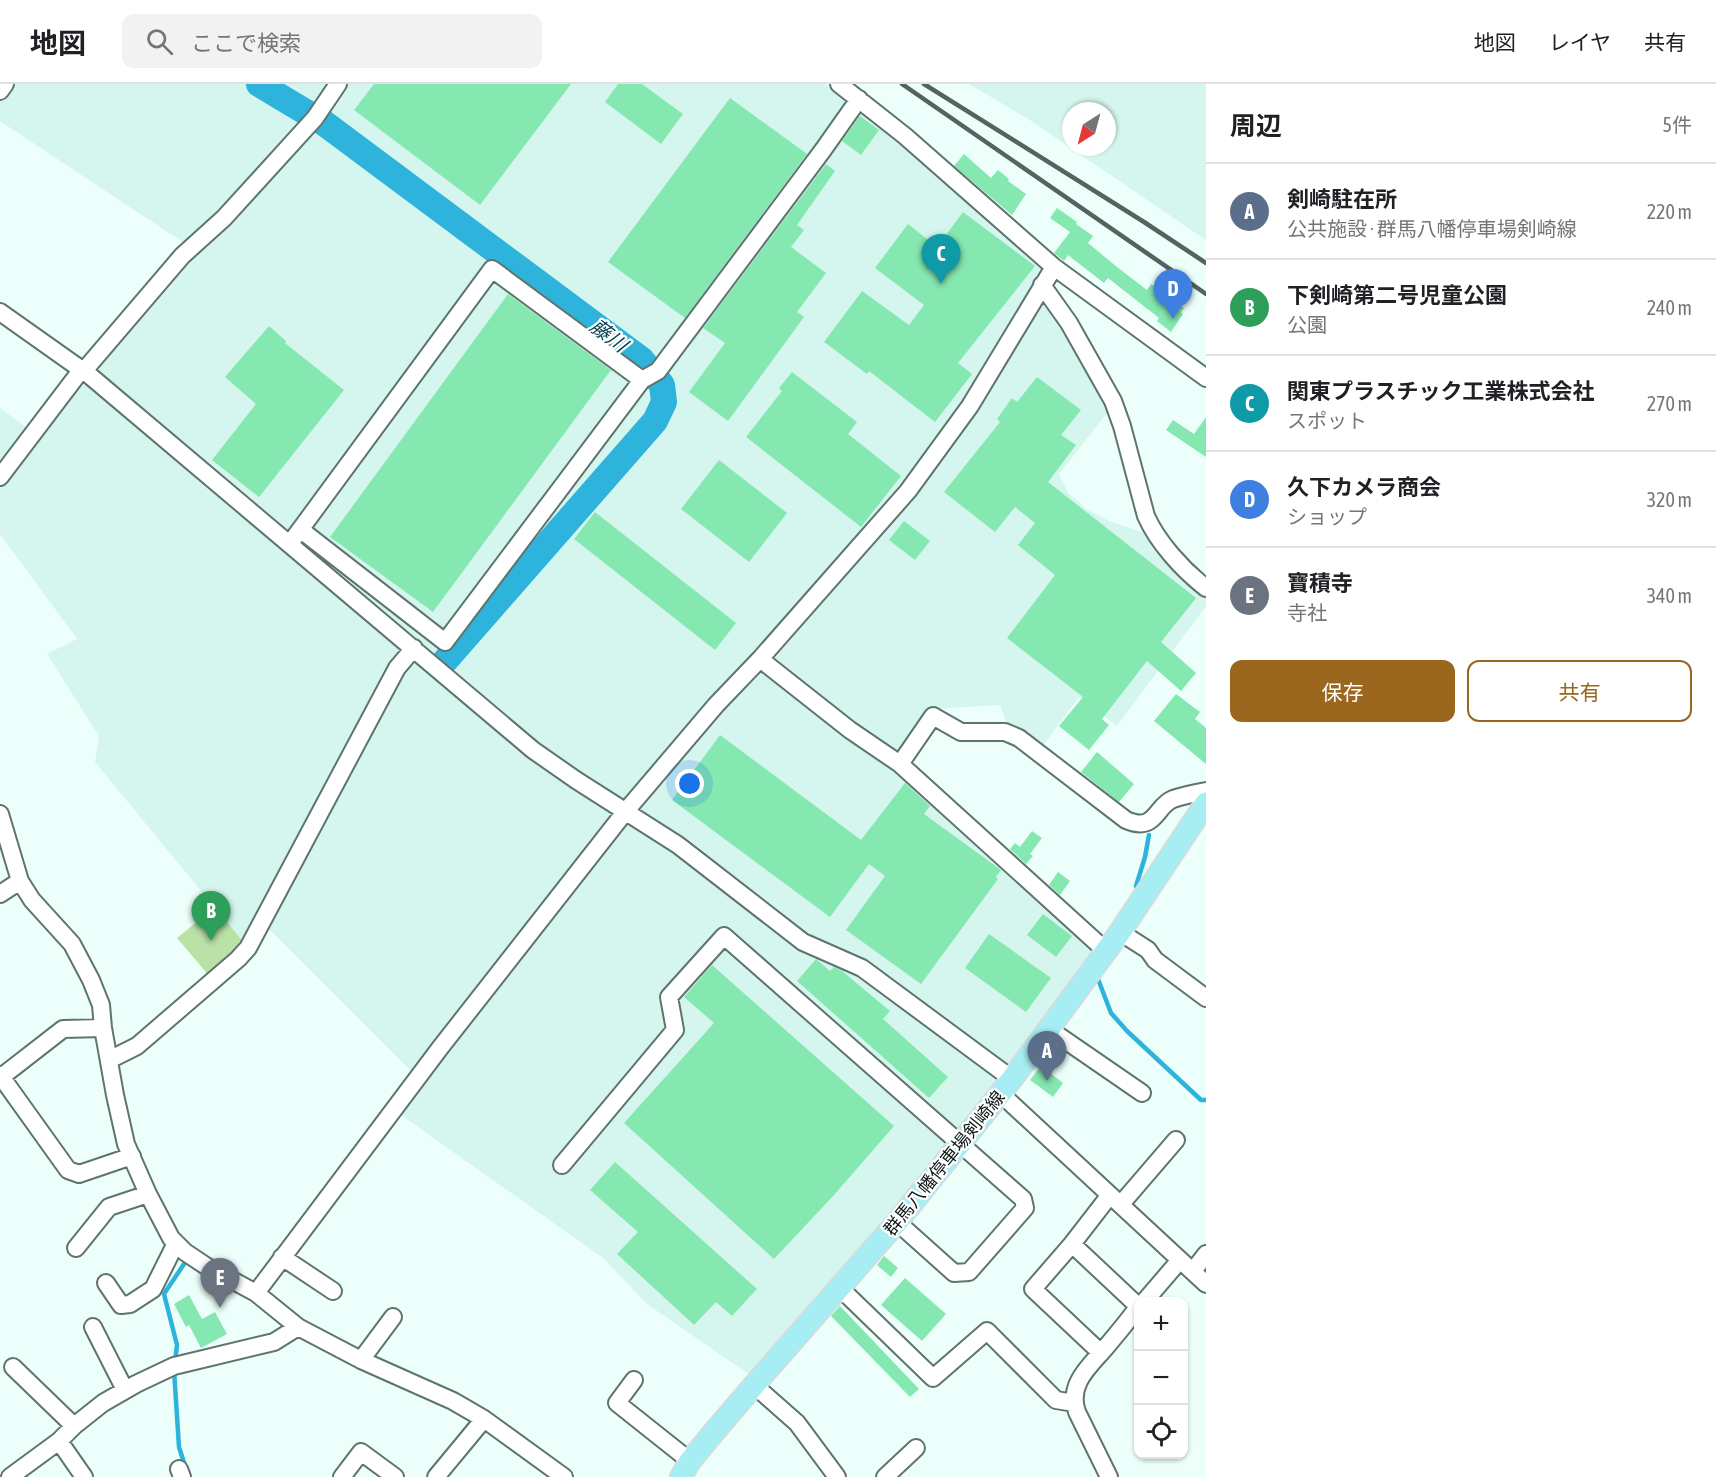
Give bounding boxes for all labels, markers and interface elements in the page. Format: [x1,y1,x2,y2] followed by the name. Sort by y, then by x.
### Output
[122,14,542,68] search box
[143,25,176,58] icon: search
[30,27,86,59] text: 地図
[191,30,301,56] text: ここで検索
[1474,30,1516,54] text: 地図
[1549,30,1611,54] text: レイヤ
[1644,30,1686,54] text: 共有
[1062,102,1116,156] north arrow
[1230,111,1282,141] text: 周辺
[1663,113,1692,136] text: 5件
[1287,186,1397,212] text: 剣崎駐在所
[1245,200,1254,223] text: A
[1647,200,1692,223] text: 220 m
[1287,217,1577,240] text: 公共施設 · 群馬八幡停車場剣崎線
[922,234,960,284] pin: C
[1154,270,1192,319] pin: D
[1287,282,1507,308] text: 下剣崎第二号児童公園
[1245,296,1254,319] text: B
[1647,296,1692,319] text: 240 m
[1287,313,1327,336] text: 公園
[586,314,633,357] water label: 藤川
[1287,378,1595,404] text: 関東プラスチック工業株式会社
[1245,392,1254,415] text: C
[1647,392,1692,415] text: 270 m
[1287,409,1367,432] text: スポット
[1287,474,1441,500] text: 久下カメラ商会
[1244,488,1255,511] text: D
[1647,488,1692,511] text: 320 m
[1287,505,1367,528] text: ショップ
[1287,570,1353,596] text: 寶積寺
[1245,584,1254,607] text: E
[1647,584,1692,607] text: 340 m
[1287,601,1327,624] text: 寺社
[1230,660,1455,722] button: 保存
[1467,660,1692,722] button: 共有
[675,769,704,798] your location
[192,892,230,941] pin: B
[1028,1032,1066,1081] pin: A
[879,1086,1009,1240] street label: 群馬八幡停車場剣崎線
[200,1258,240,1308] pin: E
[1134,1297,1188,1459] map controls
[1134,1297,1188,1351] button: +
[1134,1351,1188,1405] button: −
[1134,1405,1188,1459] button: locate

